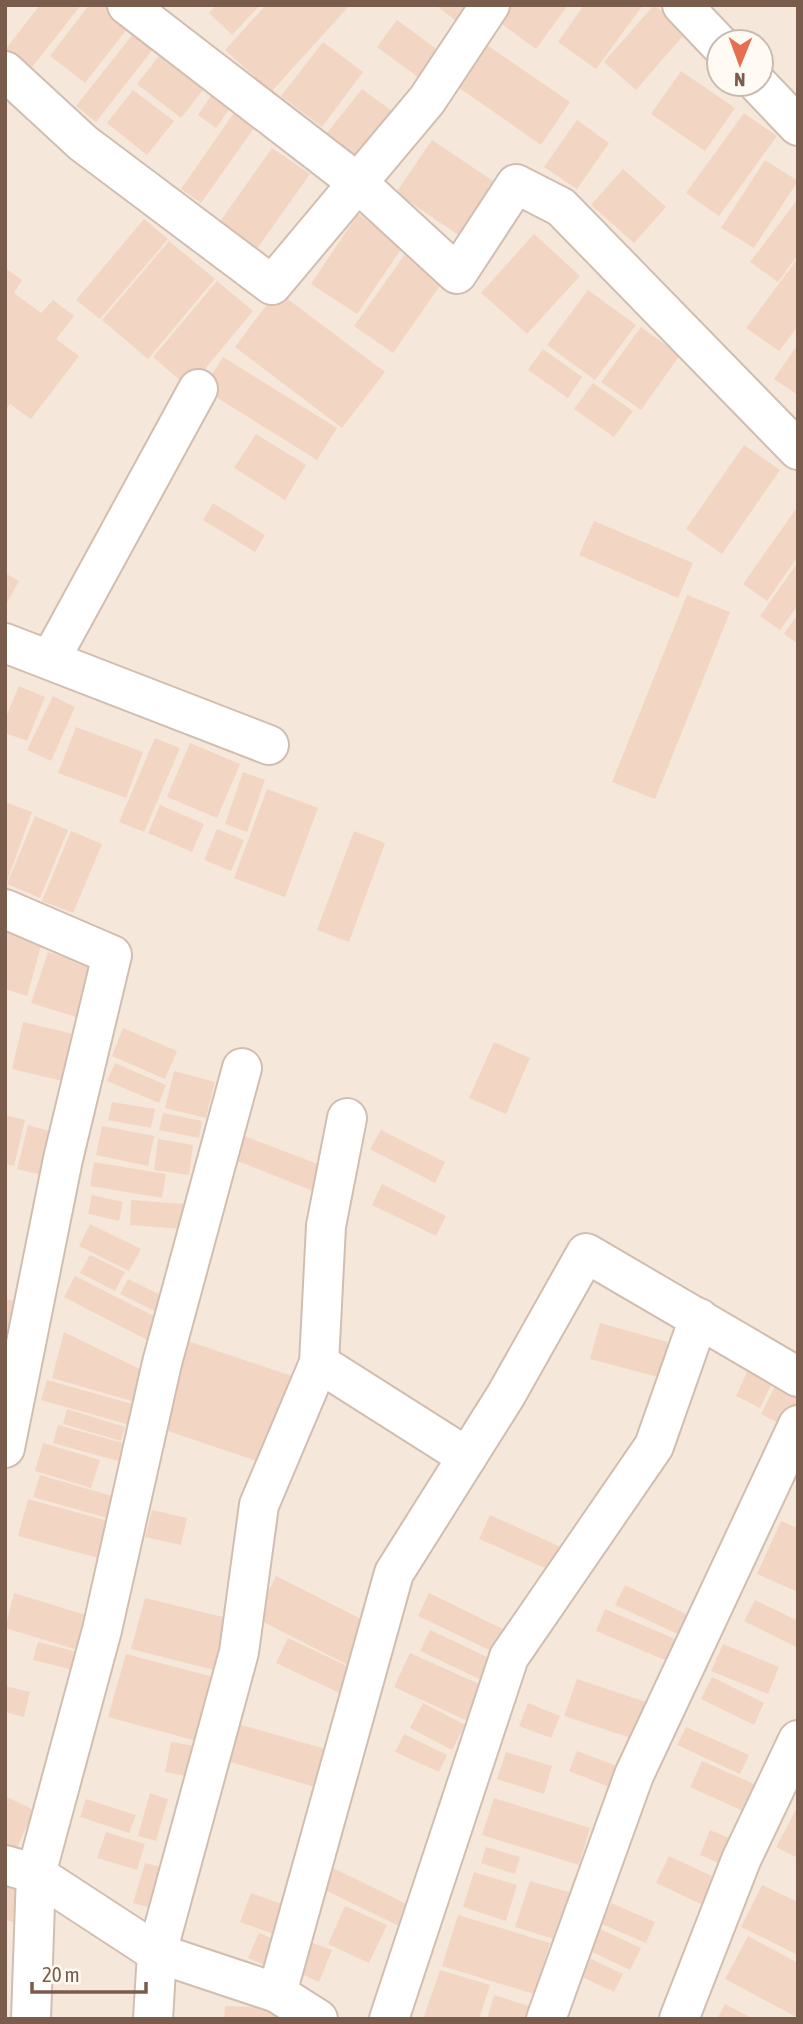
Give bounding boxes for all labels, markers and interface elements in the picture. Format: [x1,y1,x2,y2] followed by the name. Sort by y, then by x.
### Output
[705,28,775,98] north arrow
[734,69,746,91] text: N
[32,1951,145,1995] scale bar
[42,1962,80,1986] text: 20 m

